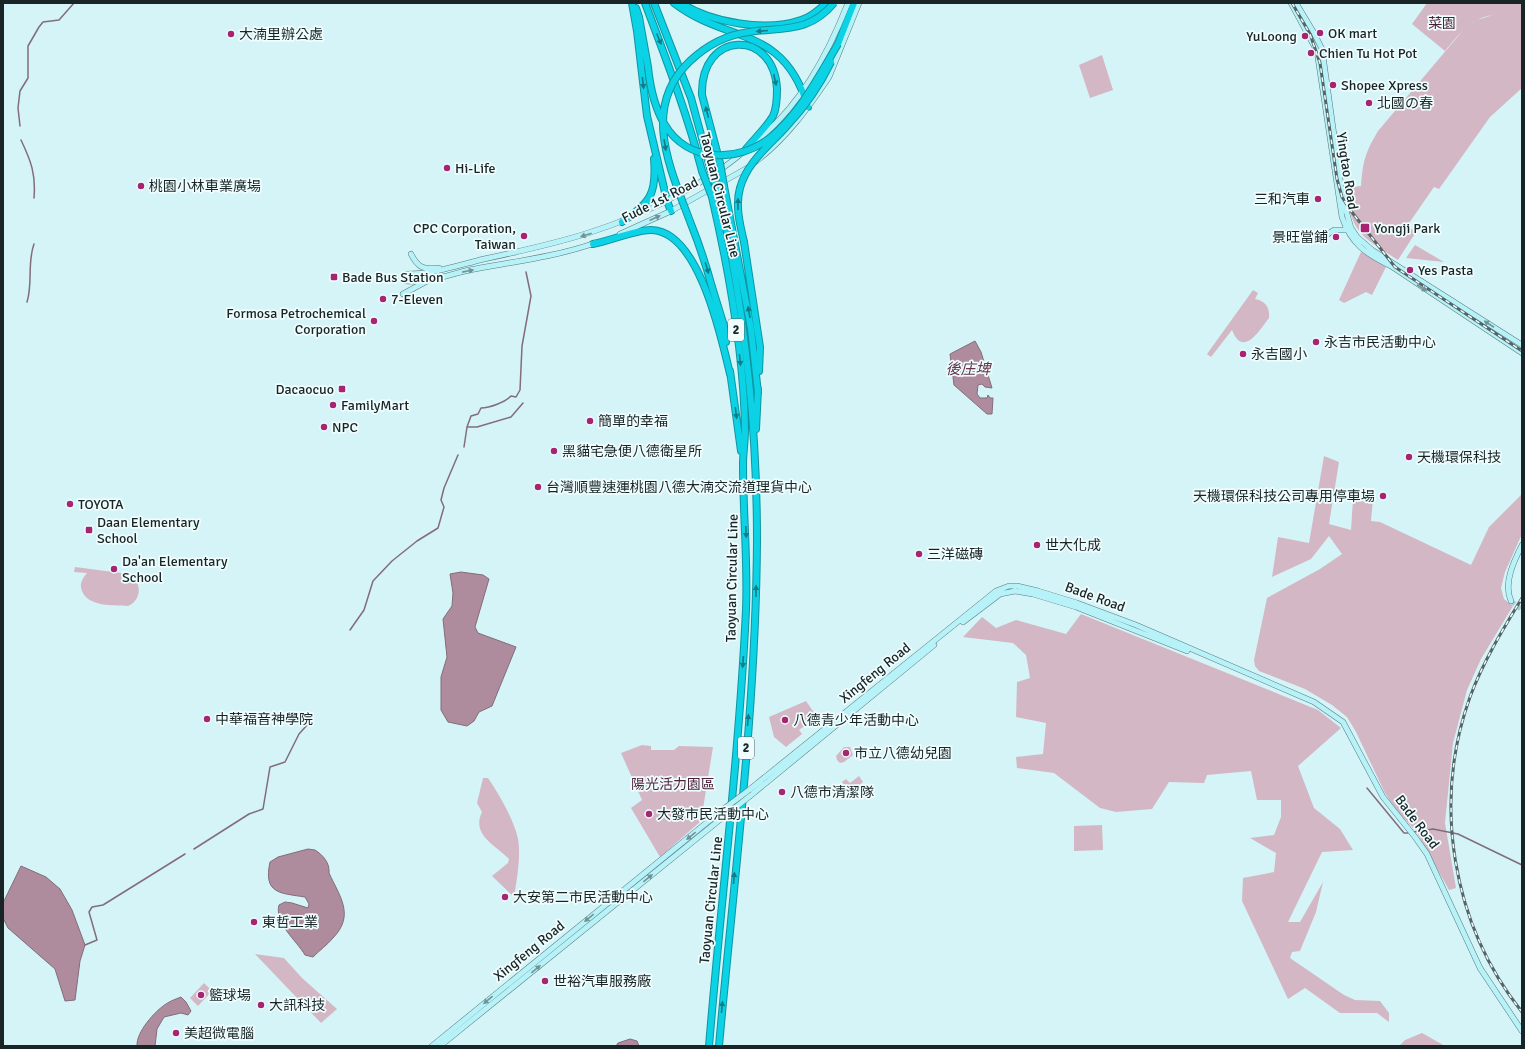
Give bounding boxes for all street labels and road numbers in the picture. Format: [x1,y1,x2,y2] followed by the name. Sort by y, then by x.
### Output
[696,131,744,259] street label: Taoyuan Circular Line
[1332,131,1362,211] street label: Yingtao Road
[619,173,701,227] street label: Fude 1st Road
[728,319,744,341] road number: 2
[722,514,742,642] street label: Taoyuan Circular Line
[1062,578,1128,616] street label: Bade Road
[836,639,914,707] street label: Xingfeng Road
[738,737,754,759] road number: 2
[1391,792,1443,852] street label: Bade Road
[696,835,726,965] street label: Taoyuan Circular Line
[490,917,568,985] street label: Xingfeng Road

